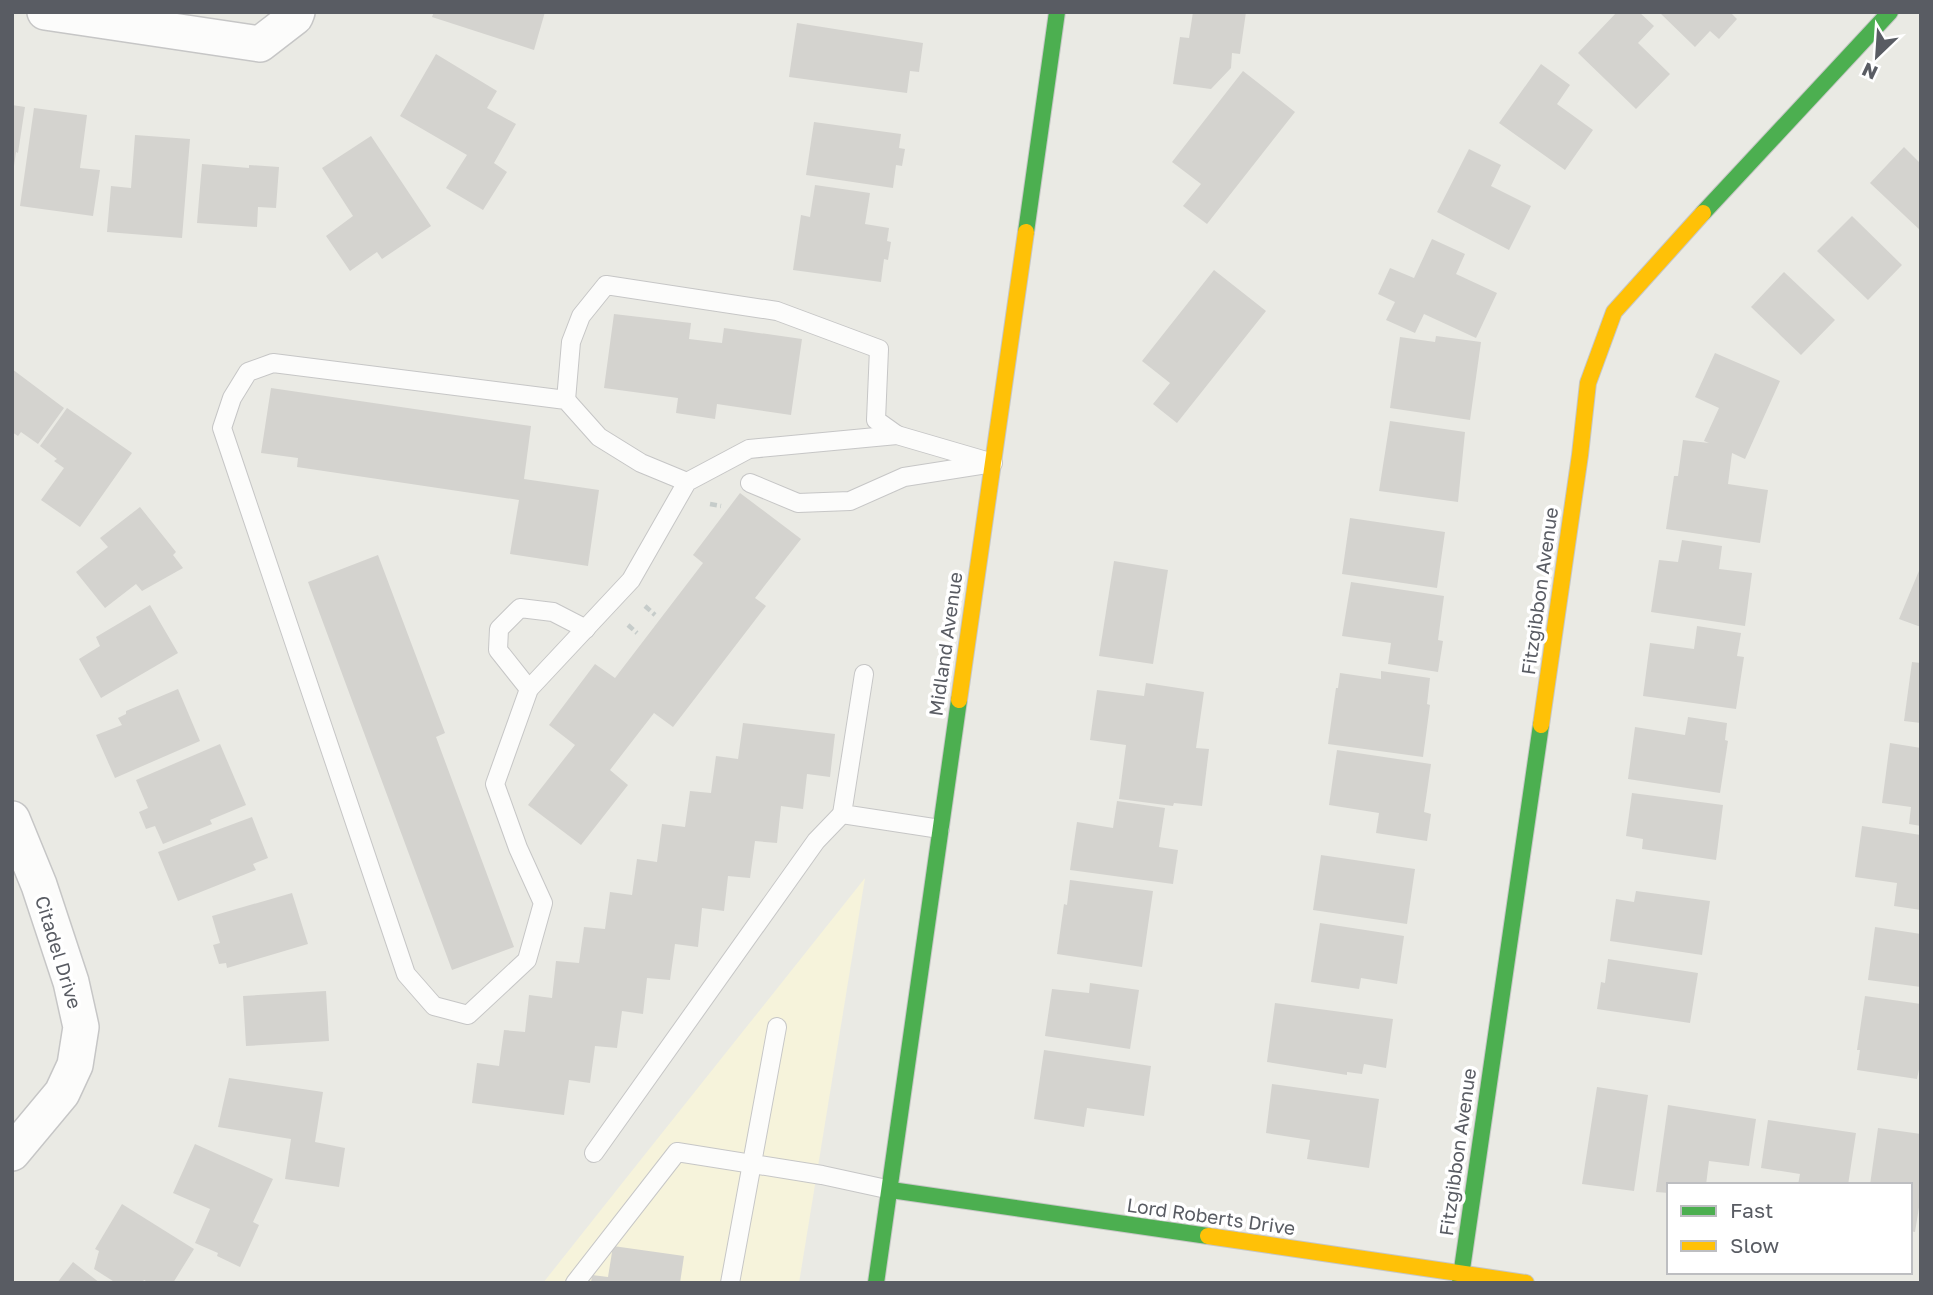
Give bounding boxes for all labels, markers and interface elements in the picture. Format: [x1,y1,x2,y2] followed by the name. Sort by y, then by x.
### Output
[1842,21,1912,91] north arrow
[1858,58,1881,85] text: N
[1516,506,1562,676] street label: Fitzgibbon Avenue
[924,571,966,717] street label: Midland Avenue
[31,893,87,1011] street label: Citadel Drive
[1434,1067,1480,1237] street label: Fitzgibbon Avenue
[1667,1183,1912,1274] legend
[1125,1193,1297,1239] street label: Lord Roberts Drive
[1730,1197,1773,1223] text: Fast
[1730,1232,1779,1258] text: Slow

